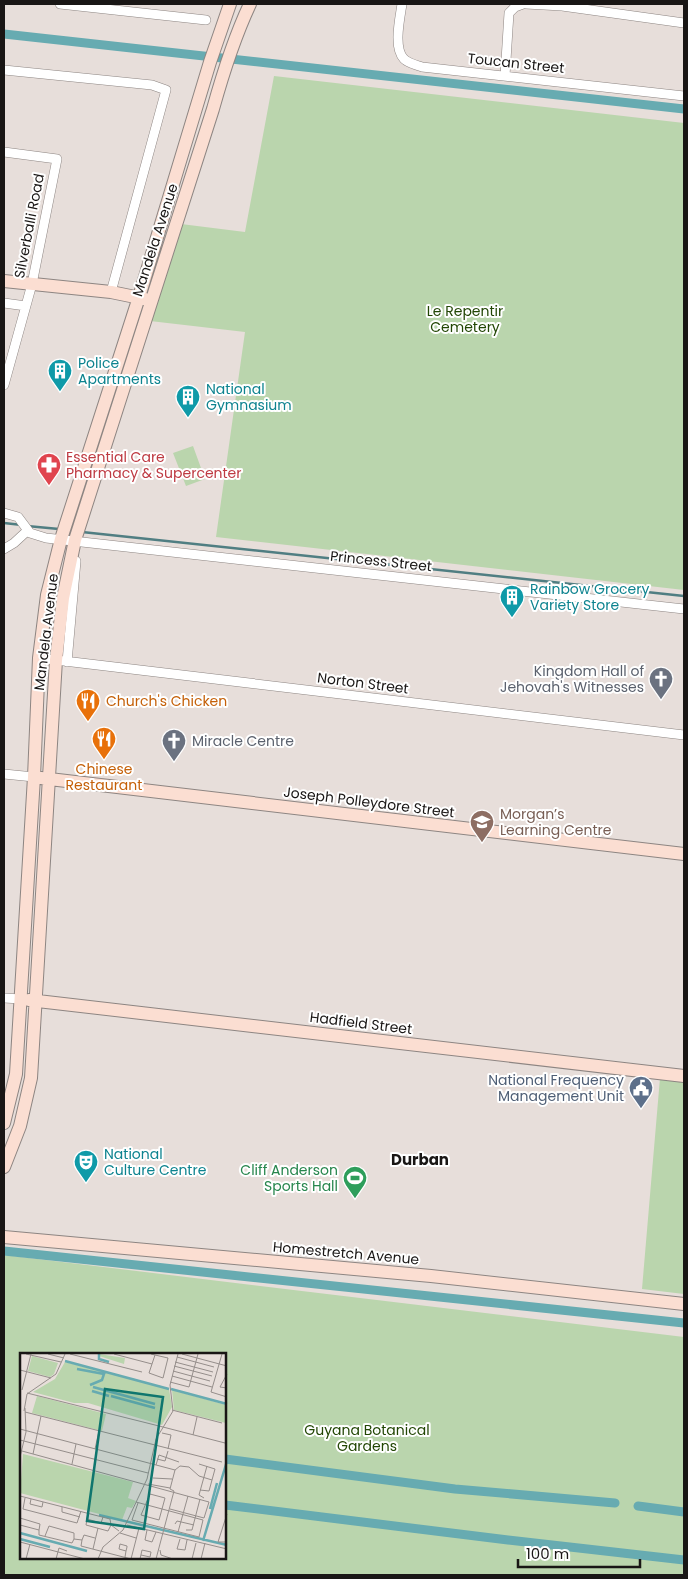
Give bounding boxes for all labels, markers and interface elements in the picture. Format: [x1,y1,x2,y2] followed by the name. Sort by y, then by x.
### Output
[467,48,565,78] street label: Toucan Street
[9,172,49,280] street label: Silverballi Road
[127,181,183,299] street label: Mandela Avenue
[427,301,503,337] park label: Le Repentir Cemetery
[78,353,161,389] place label: Police Apartments
[47,358,73,392] building icon: Police Apartments
[206,379,292,415] place label: National Gymnasium
[175,384,201,418] building icon: National Gymnasium
[66,447,242,483] place label: Essential Care Pharmacy & Supercenter
[36,452,62,486] pharmacy icon: Essential Care Pharmacy & Supercenter
[329,546,433,576] street label: Princess Street
[29,572,63,692] street label: Mandela Avenue
[530,579,649,615] place label: Rainbow Grocery Variety Store
[499,584,525,618] building icon: Rainbow Grocery Variety Store
[500,661,644,697] place label: Kingdom Hall of Jehovah's Witnesses
[648,666,674,700] church icon: Kingdom Hall of Jehovah's Witnesses
[316,667,410,699] street label: Norton Street
[75,688,101,722] restaurant icon: Church's Chicken
[106,691,227,711] place label: Church's Chicken
[91,726,117,760] restaurant icon: Chinese Restaurant
[161,728,187,762] church icon: Miracle Centre
[192,731,294,751] place label: Miracle Centre
[66,759,142,795] place label: Chinese Restaurant
[282,782,456,822] street label: Joseph Polleydore Street
[500,804,612,840] place label: Morgan’s Learning Centre
[469,809,495,843] school or university icon: Morgan’s Learning Centre
[309,1007,413,1039] street label: Hadfield Street
[488,1070,624,1106] place label: National Frequency Management Unit
[628,1075,654,1109] public building icon: National Frequency Management Unit
[104,1144,207,1180] place label: National Culture Centre
[73,1149,99,1183] theatre icon: National Culture Centre
[391,1149,449,1170] district label: Durban
[240,1160,338,1196] place label: Cliff Anderson Sports Hall
[342,1165,368,1199] sports icon: Cliff Anderson Sports Hall
[272,1237,420,1269] street label: Homestretch Avenue
[20,1353,226,1559] inset map
[304,1420,430,1456] park label: Guyana Botanical Gardens
[518,1536,640,1568] scale bar
[526,1543,569,1564] text: 100 m

